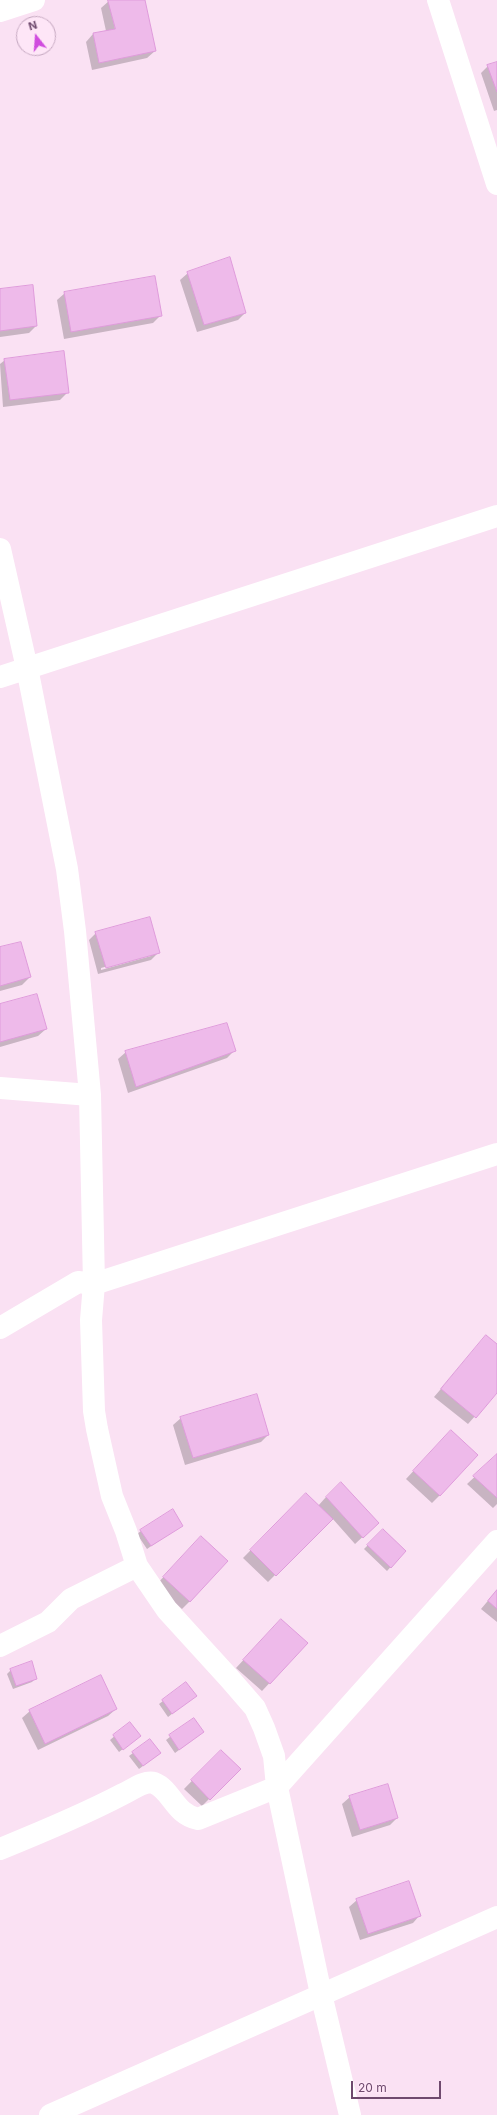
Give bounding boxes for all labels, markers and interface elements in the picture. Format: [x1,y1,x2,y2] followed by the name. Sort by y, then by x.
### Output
[16,16,56,56] north arrow
[27,18,39,33] text: N
[353,2073,443,2099] scale bar
[358,2080,387,2095] text: 20 m

